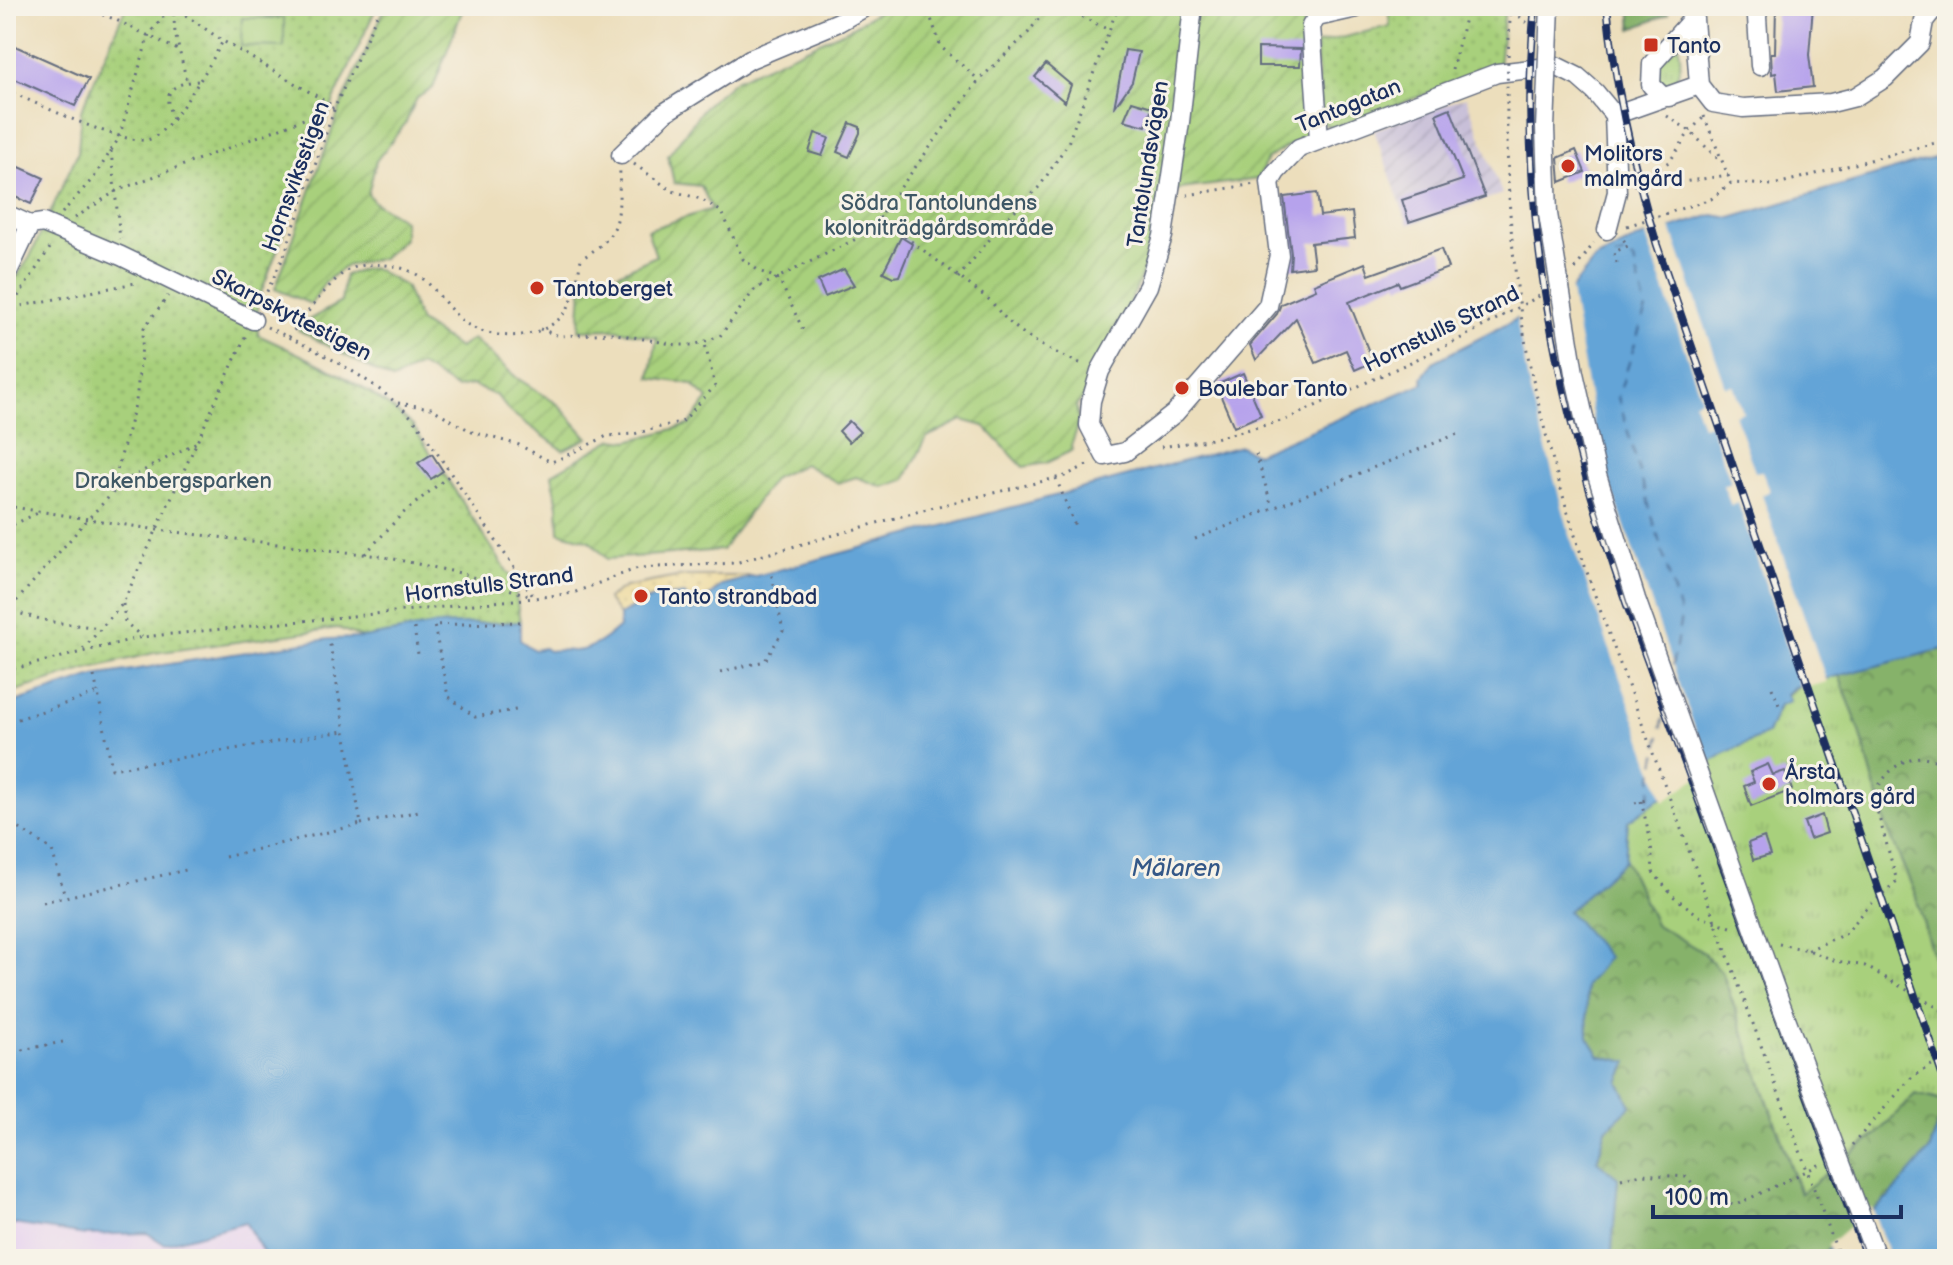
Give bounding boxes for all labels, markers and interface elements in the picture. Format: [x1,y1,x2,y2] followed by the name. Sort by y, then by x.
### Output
[1667,33,1721,60] place label: Tanto
[1642,36,1660,54] marker: Tanto
[1292,73,1405,140] street label: Tantogatan
[1122,79,1175,250] street label: Tantolundsvägen
[257,98,336,255] street label: Hornsviksstigen
[1584,141,1683,193] place label: Molitors malmgård
[1559,157,1577,175] marker: Molitors malmgård
[824,190,1054,242] park label: Södra Tantolundens koloniträdgårdsområde
[207,263,376,367] street label: Skarpskyttestigen
[553,276,673,303] place label: Tantoberget
[528,279,546,297] marker: Tantoberget
[1359,280,1524,379] street label: Hornstulls Strand
[1198,376,1348,403] place label: Boulebar Tanto
[1173,379,1191,397] marker: Boulebar Tanto
[74,468,272,495] park label: Drakenbergsparken
[403,562,575,609] street label: Hornstulls Strand
[657,584,817,611] place label: Tanto strandbad
[632,587,650,605] marker: Tanto strandbad
[1785,758,1915,811] place label: Årsta holmars gård
[1760,775,1778,793] marker: Årsta holmars gård
[1131,854,1221,883] water label: Mälaren
[1653,1169,1901,1219] scale bar
[1665,1183,1729,1212] text: 100 m

